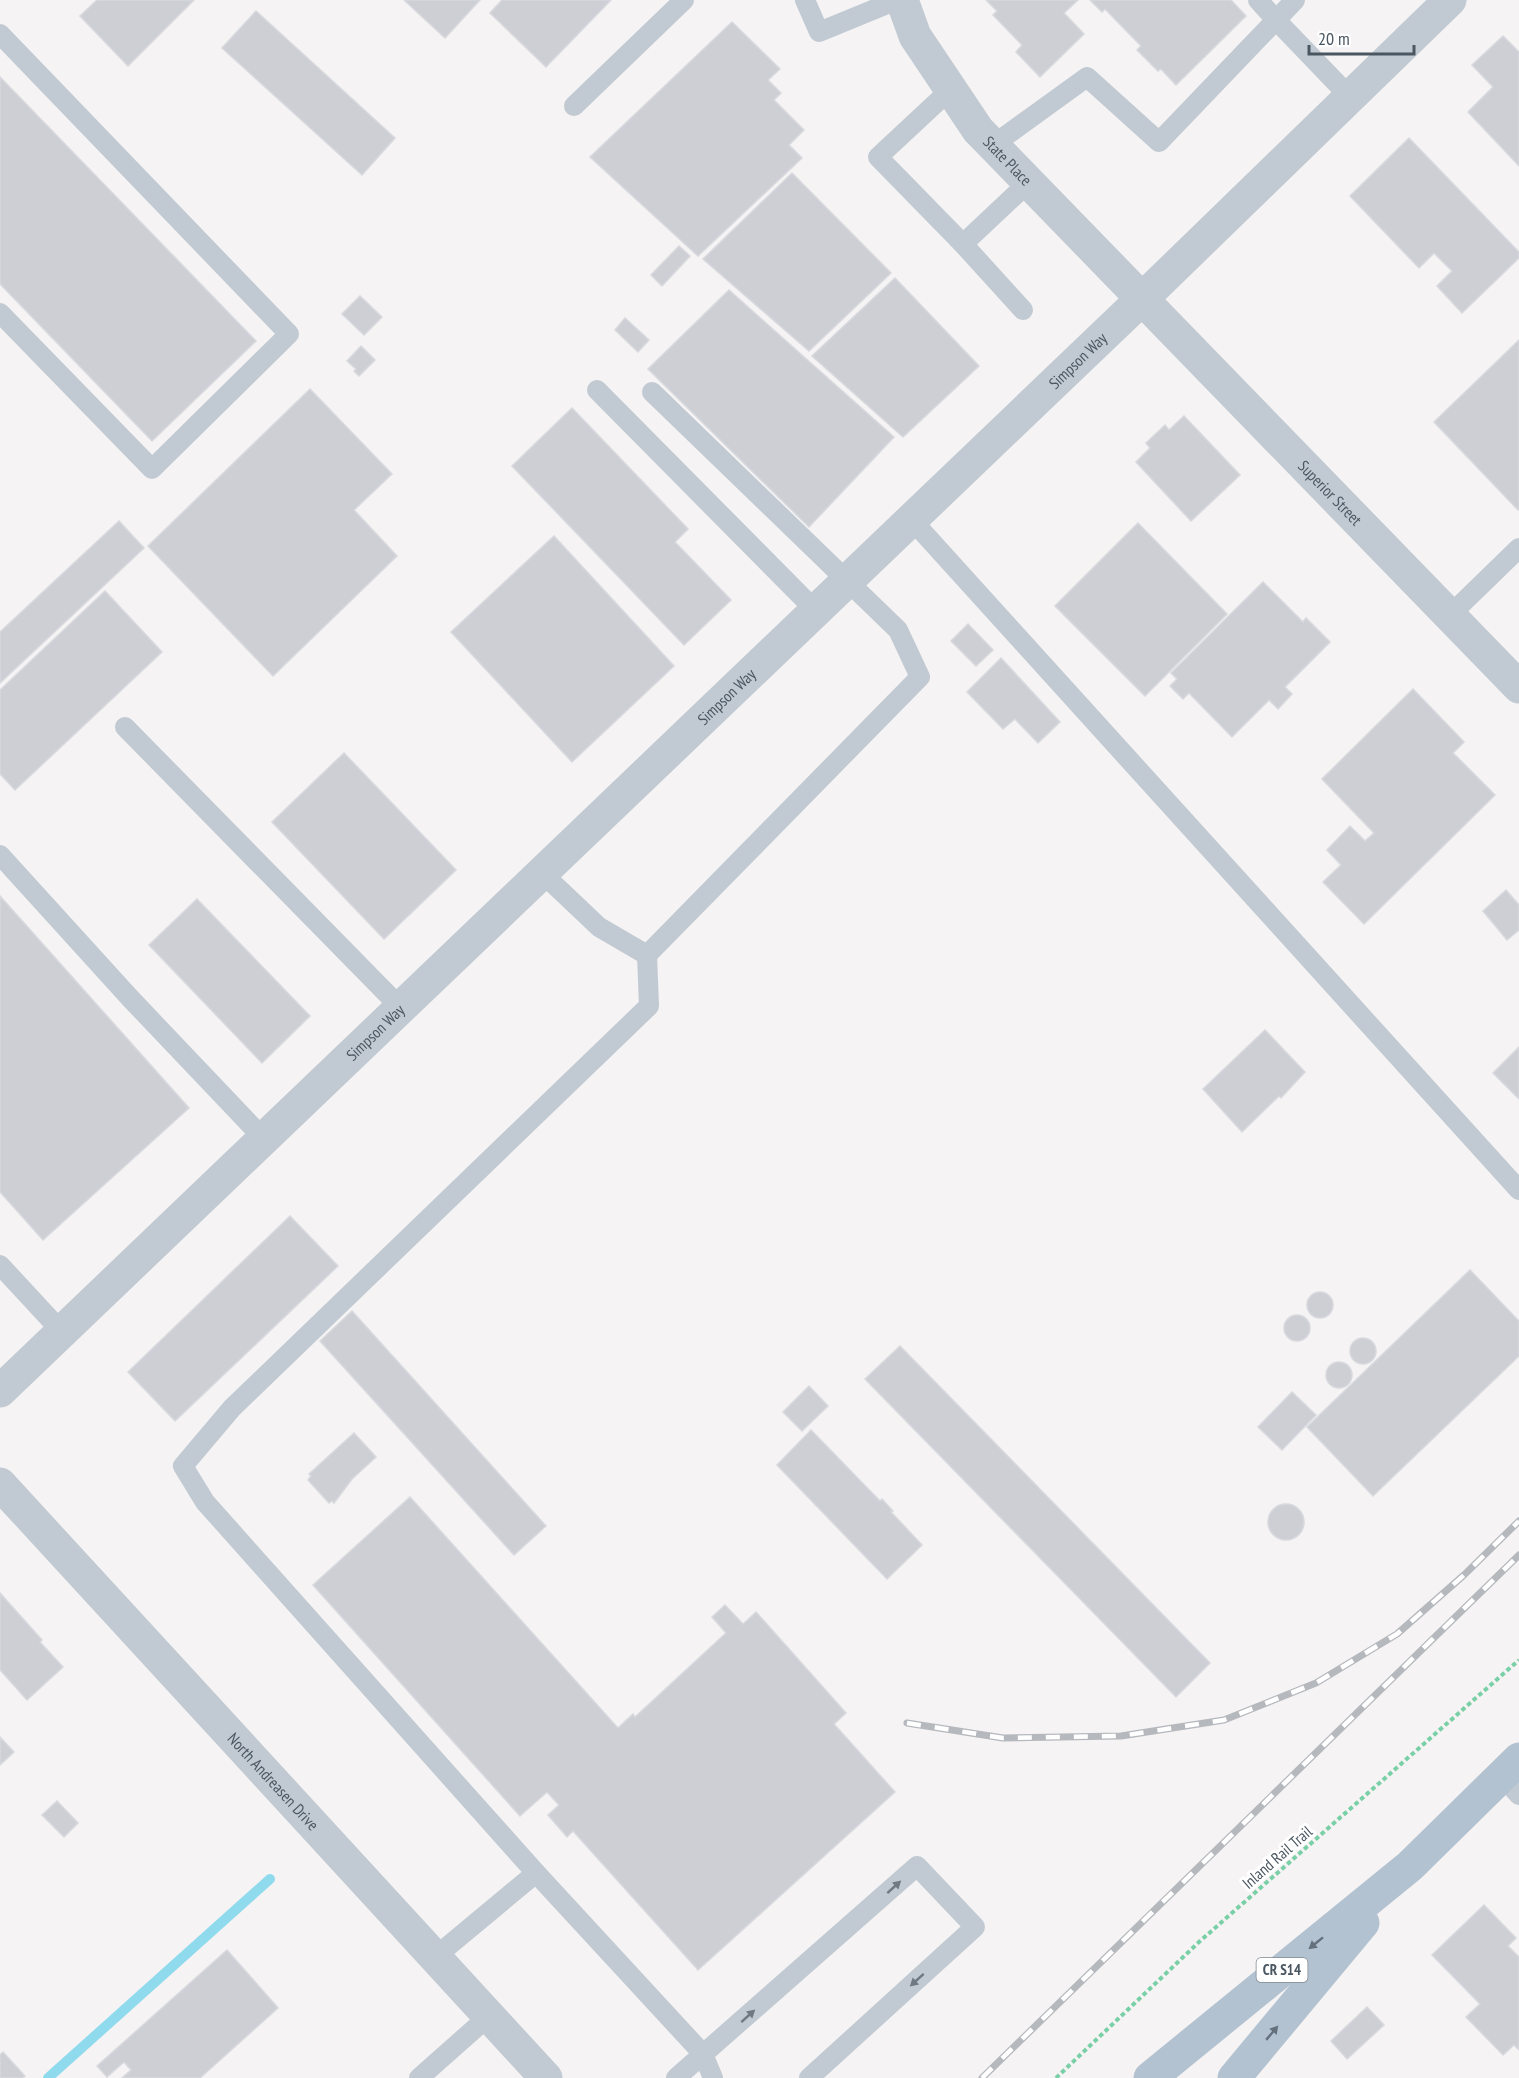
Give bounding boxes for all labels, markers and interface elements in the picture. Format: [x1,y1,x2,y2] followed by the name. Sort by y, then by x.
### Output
[1309,18,1414,56] scale bar
[1318,27,1350,50] text: 20 m
[979,132,1036,190] street label: State Place
[1044,328,1111,393] street label: Simpson Way
[1294,456,1367,530] street label: Superior Street
[693,664,760,729] street label: Simpson Way
[342,1000,408,1065] street label: Simpson Way
[224,1729,323,1834] street label: North Andreasen Drive
[1238,1821,1316,1893] street label: Inland Rail Trail
[886,1880,901,1893] one-way arrow
[1308,1936,1324,1949] one-way arrow
[1256,1958,1308,1982] road number: CR S14
[910,1973,925,1986] one-way arrow
[740,2010,755,2023] one-way arrow
[1265,2025,1278,2041] one-way arrow

